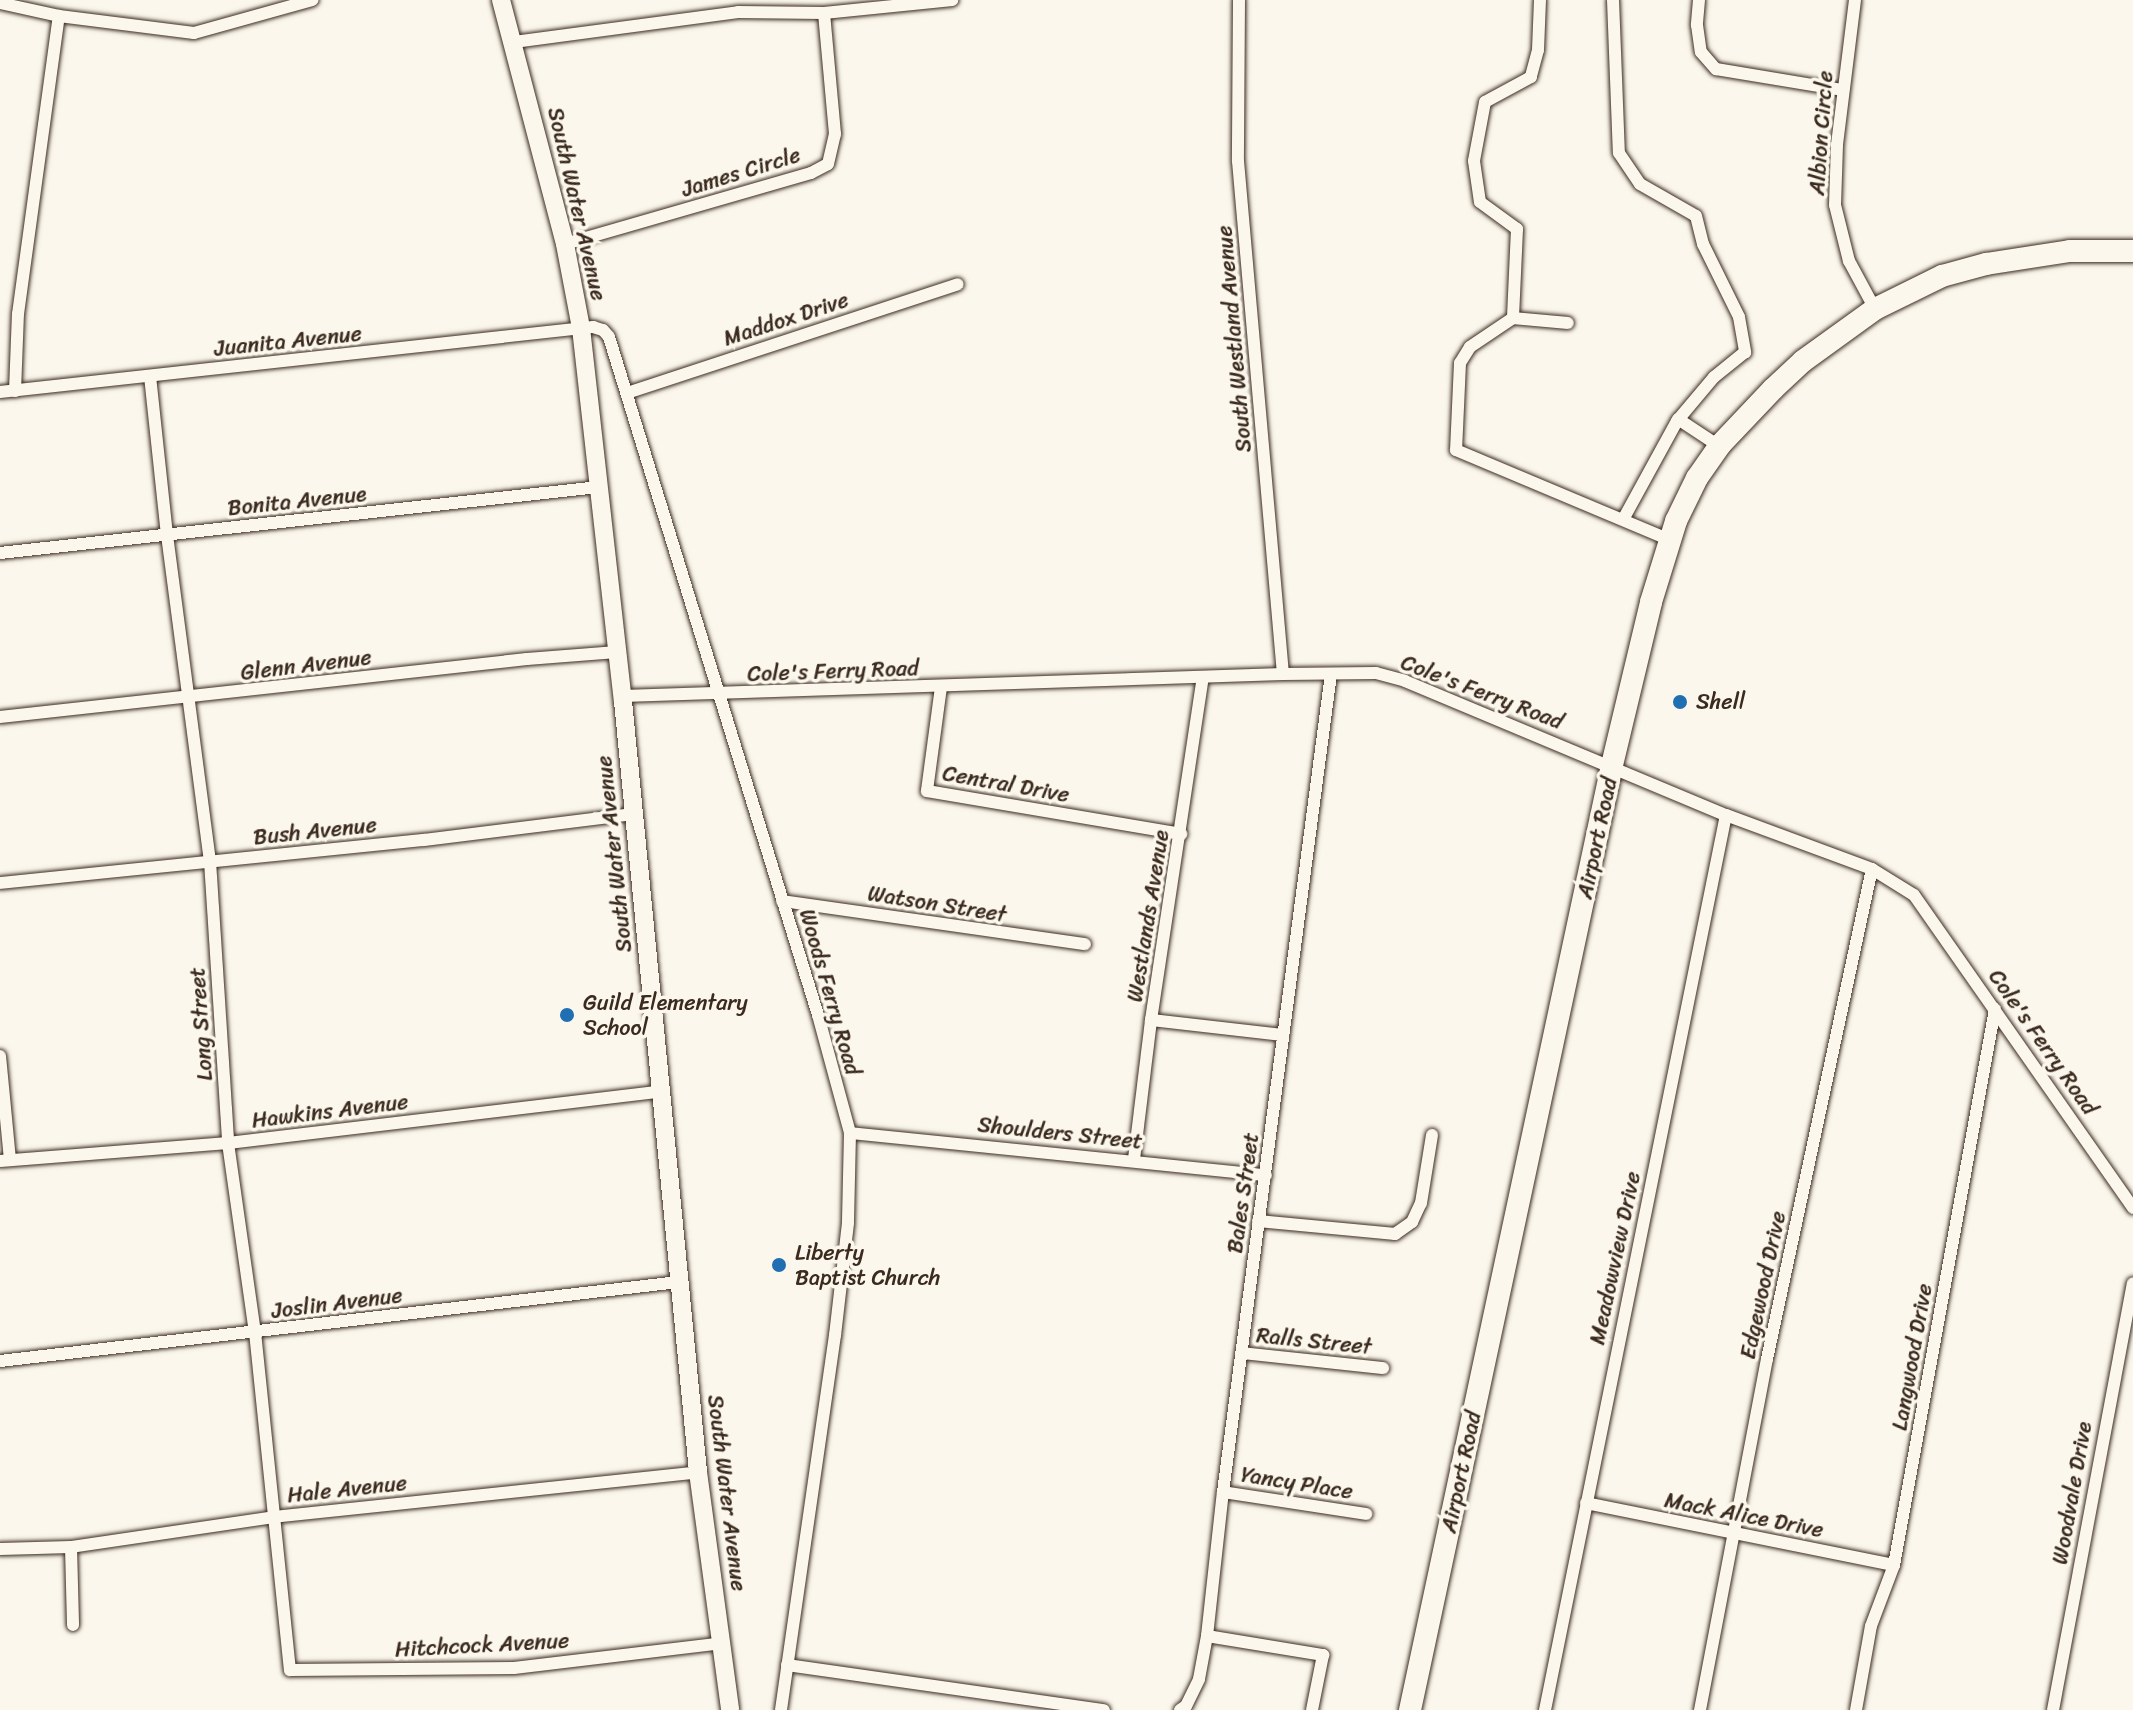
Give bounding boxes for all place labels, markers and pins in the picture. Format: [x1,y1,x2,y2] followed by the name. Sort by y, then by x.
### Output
[1696,689,1745,715] place label: Shell
[1671,693,1689,711] marker: Shell
[583,989,749,1040] place label: Guild Elementary School
[558,1006,576,1024] marker: Guild Elementary School
[795,1239,940,1290] place label: Liberty Baptist Church
[770,1256,788,1274] marker: Liberty Baptist Church

